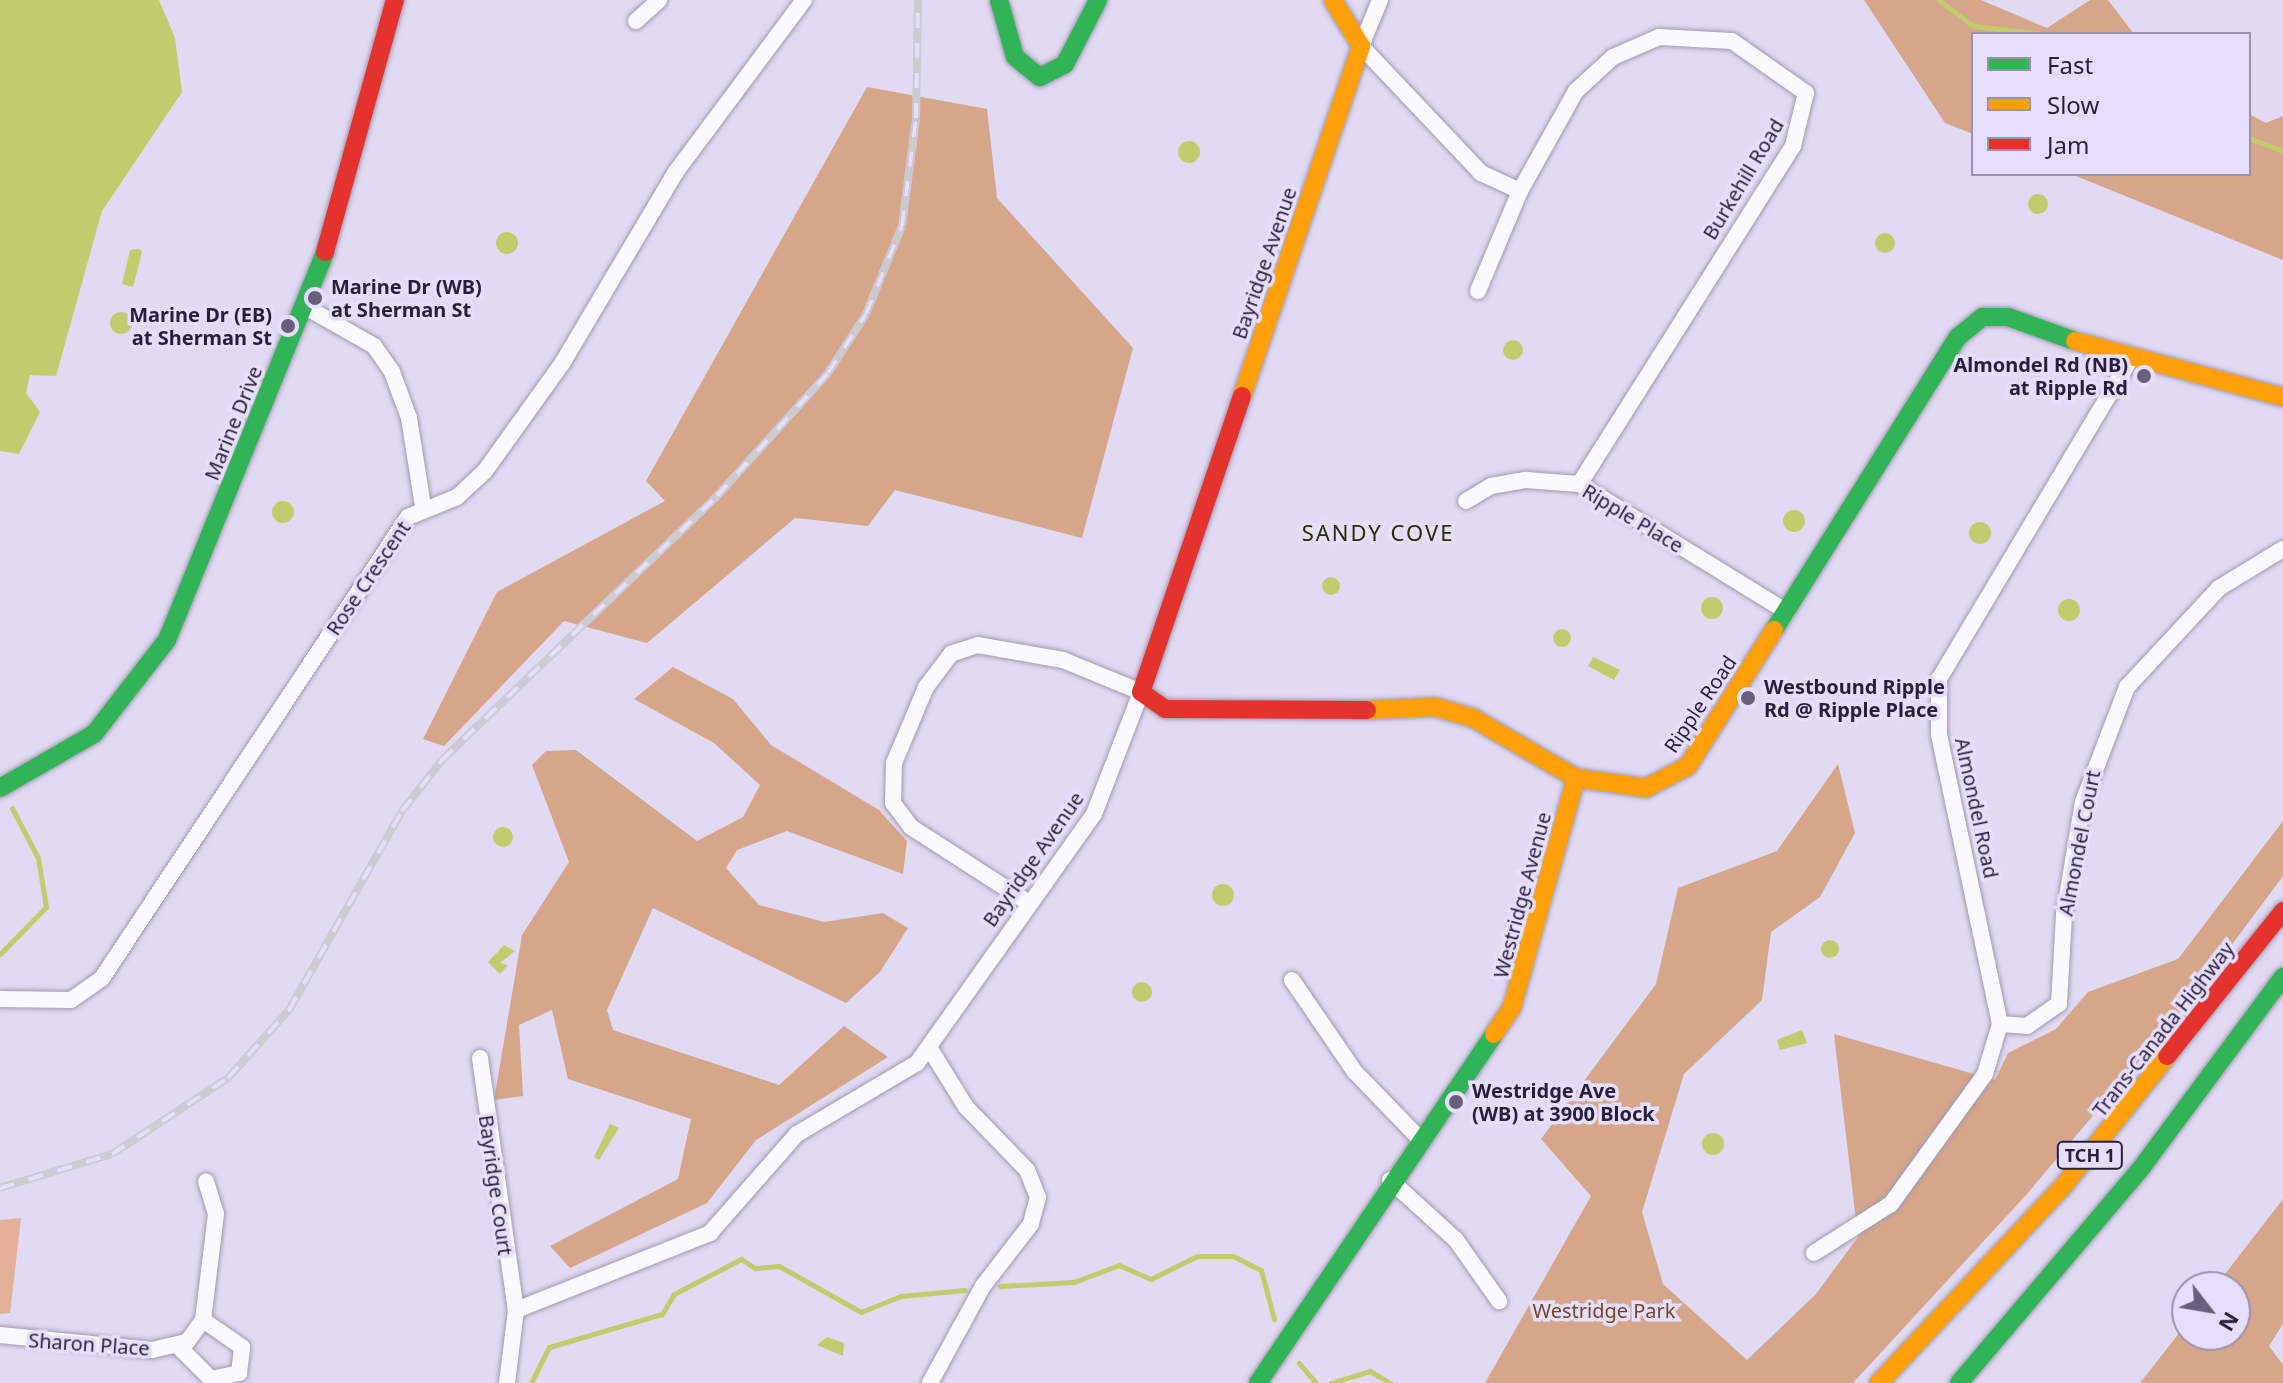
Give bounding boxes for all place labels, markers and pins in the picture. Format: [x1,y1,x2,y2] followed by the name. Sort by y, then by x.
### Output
[331,274,482,321] place label: Marine Dr (WB) at Sherman St
[306,289,324,307] marker: Marine Dr (WB) at Sherman St
[129,302,272,349] place label: Marine Dr (EB) at Sherman St
[279,317,297,335] marker: Marine Dr (EB) at Sherman St
[1953,352,2128,399] place label: Almondel Rd (NB) at Ripple Rd
[2135,367,2153,385] marker: Almondel Rd (NB) at Ripple Rd
[1764,674,1945,721] place label: Westbound Ripple Rd @ Ripple Place
[1739,689,1757,707] marker: Westbound Ripple Rd @ Ripple Place
[1472,1078,1655,1125] place label: Westridge Ave (WB) at 3900 Block
[1447,1093,1465,1111] marker: Westridge Ave (WB) at 3900 Block

